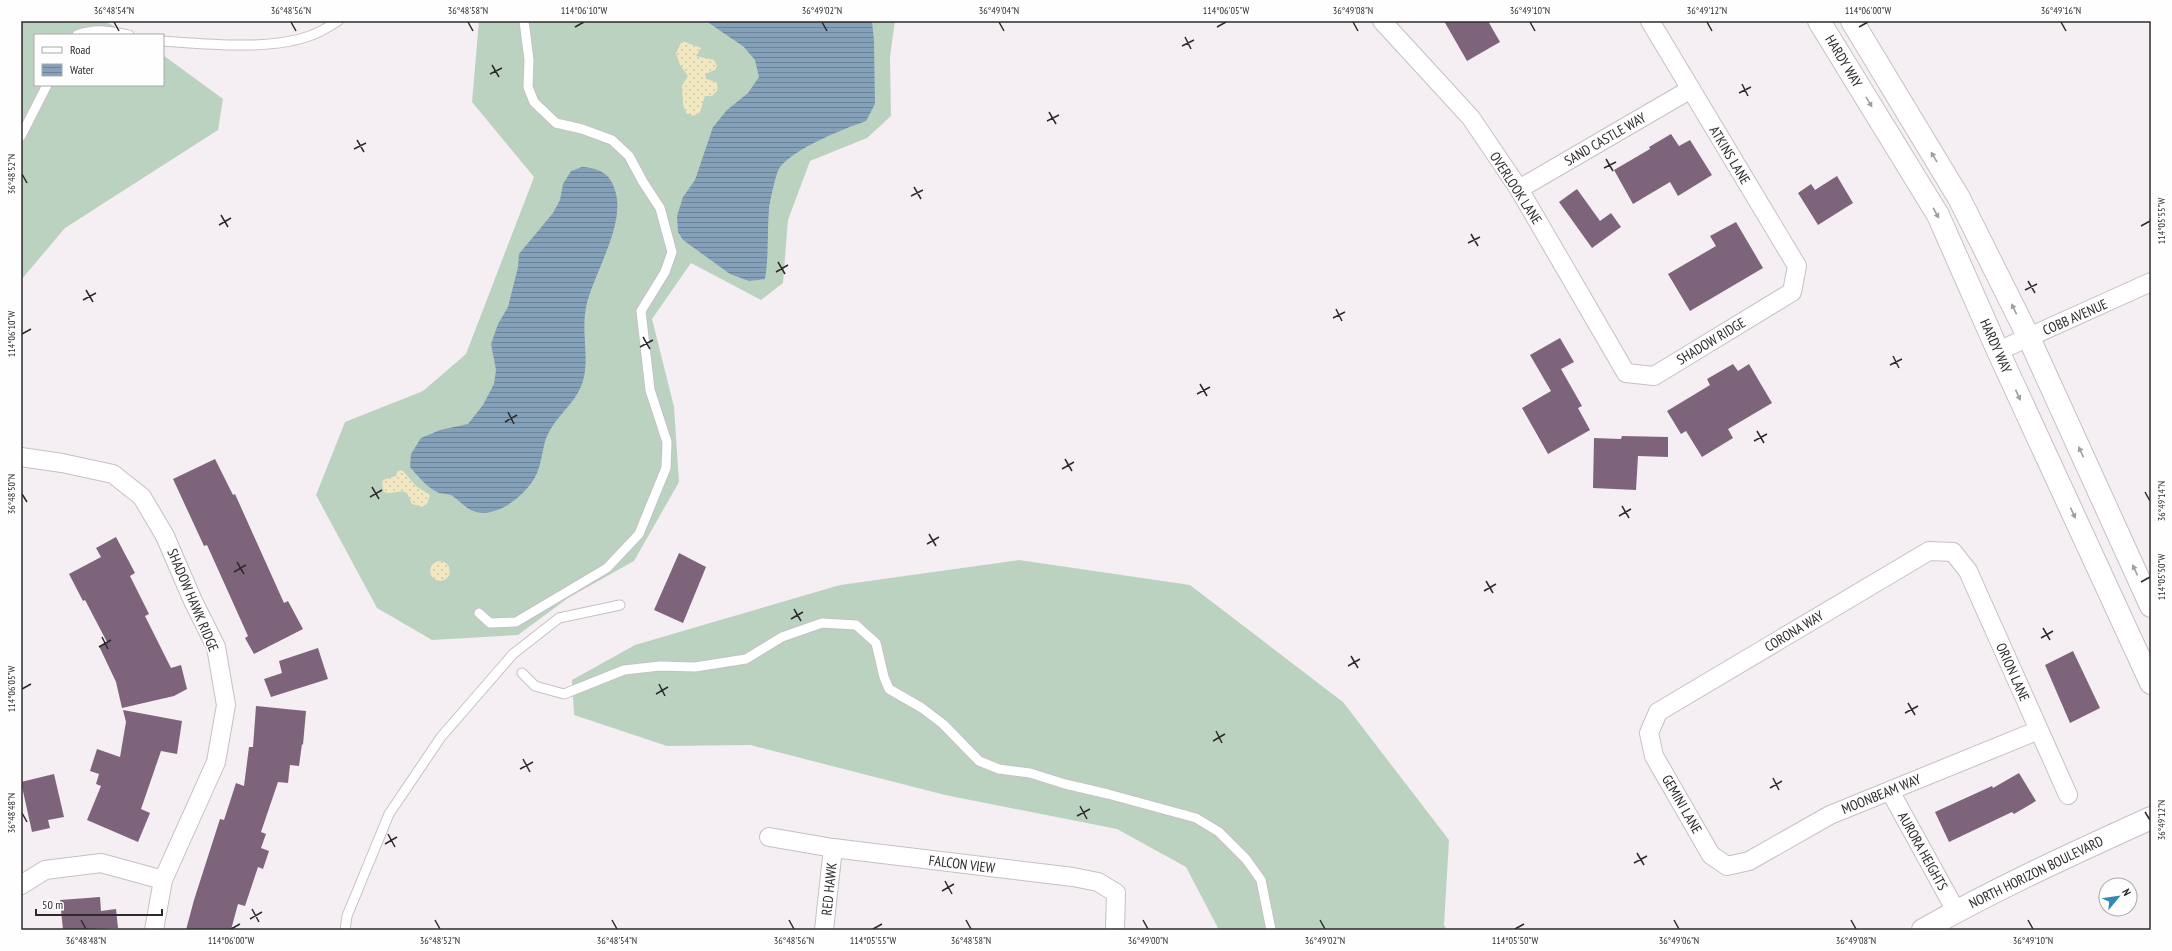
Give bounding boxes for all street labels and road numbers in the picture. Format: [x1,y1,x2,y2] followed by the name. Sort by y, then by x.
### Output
[1821,32,1867,91] street label: HARDY WAY
[1561,108,1650,170] street label: SAND CASTLE WAY
[1706,123,1754,187] street label: ATKINS LANE
[1486,148,1546,228] street label: OVERLOOK LANE
[2040,295,2110,339] street label: COBB AVENUE
[1673,313,1749,369] street label: SHADOW RIDGE
[1976,316,2016,377] street label: HARDY WAY
[163,546,223,654] street label: SHADOW HAWK RIDGE
[1761,606,1827,656] street label: CORONA WAY
[1992,640,2034,704] street label: ORION LANE
[1839,770,1924,818] street label: MOONBEAM WAY
[1658,771,1706,837] street label: GEMINI LANE
[1894,809,1952,893] street label: AURORA HEIGHTS
[1966,832,2106,912] street label: NORTH HORIZON BOULEVARD
[928,851,997,877] street label: FALCON VIEW
[817,862,841,916] street label: RED HAWK

